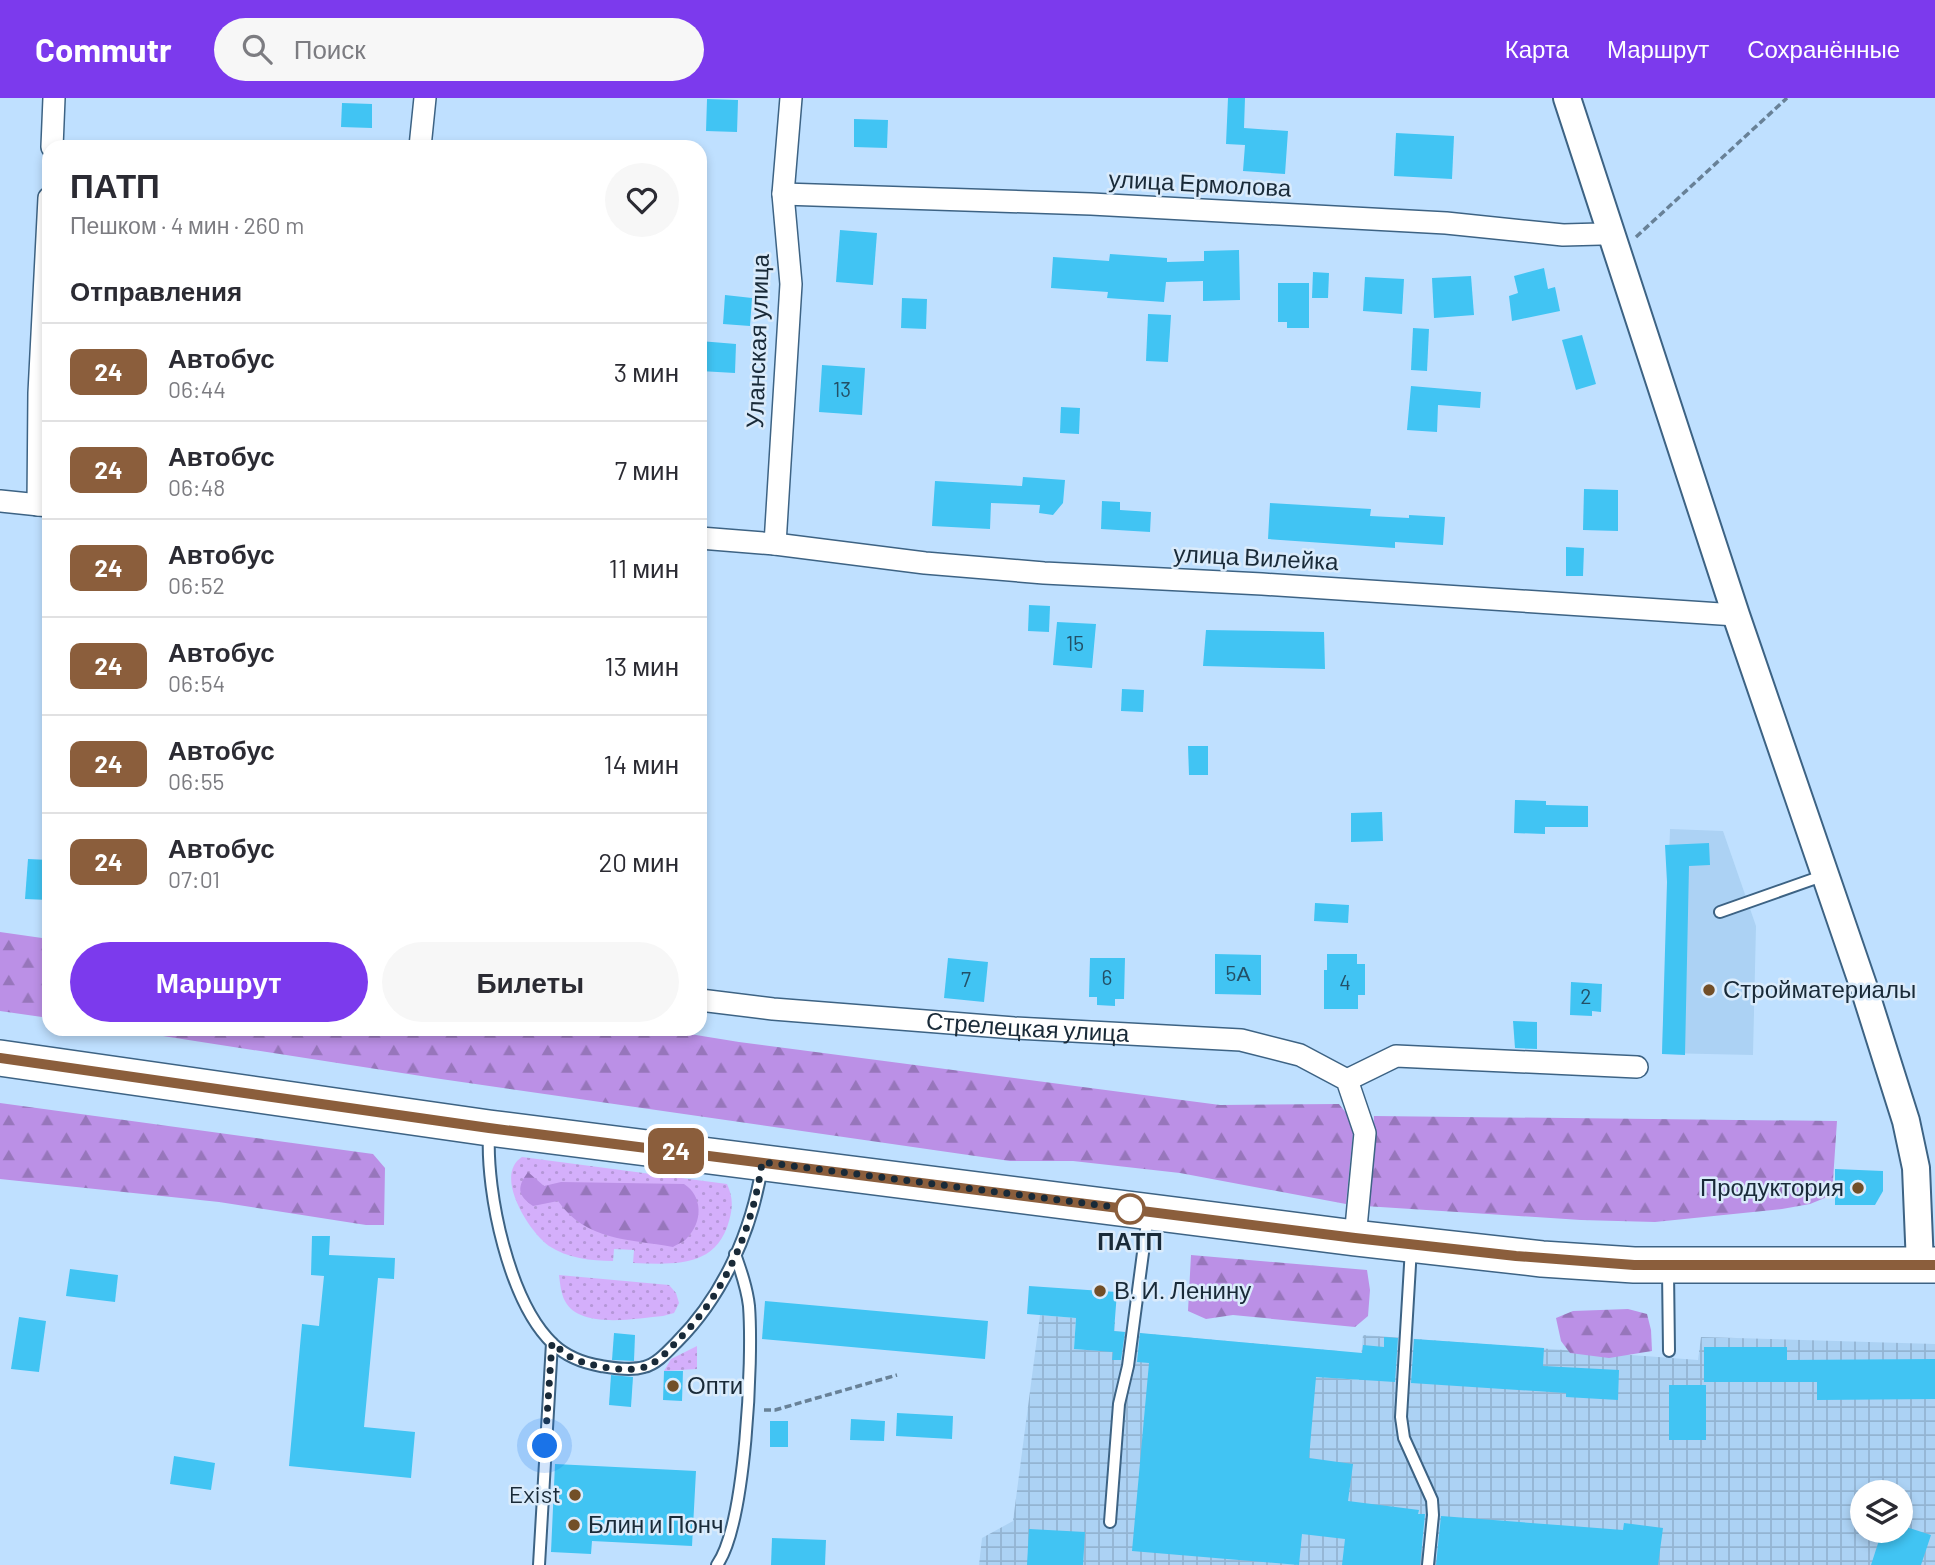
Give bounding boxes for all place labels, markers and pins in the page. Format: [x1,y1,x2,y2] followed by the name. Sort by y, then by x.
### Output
[1723,974,1916,1003] place label: Стройматериалы
[1701,982,1717,998] marker: Стройматериалы
[1700,1172,1844,1201] place label: Продуктория
[1850,1180,1866,1196] marker: Продуктория
[1115,1194,1145,1224] marker: ПАТП
[1097,1226,1163,1255] place label: ПАТП
[1114,1275,1251,1304] place label: В. И. Ленину
[1092,1283,1108,1299] marker: В. И. Ленину
[687,1370,743,1399] place label: Опти
[665,1378,681,1394] marker: Опти
[509,1479,561,1508] place label: Exist
[567,1487,583,1503] marker: Exist
[588,1509,724,1538] place label: Блин и Понч
[566,1517,582,1533] marker: Блин и Понч

